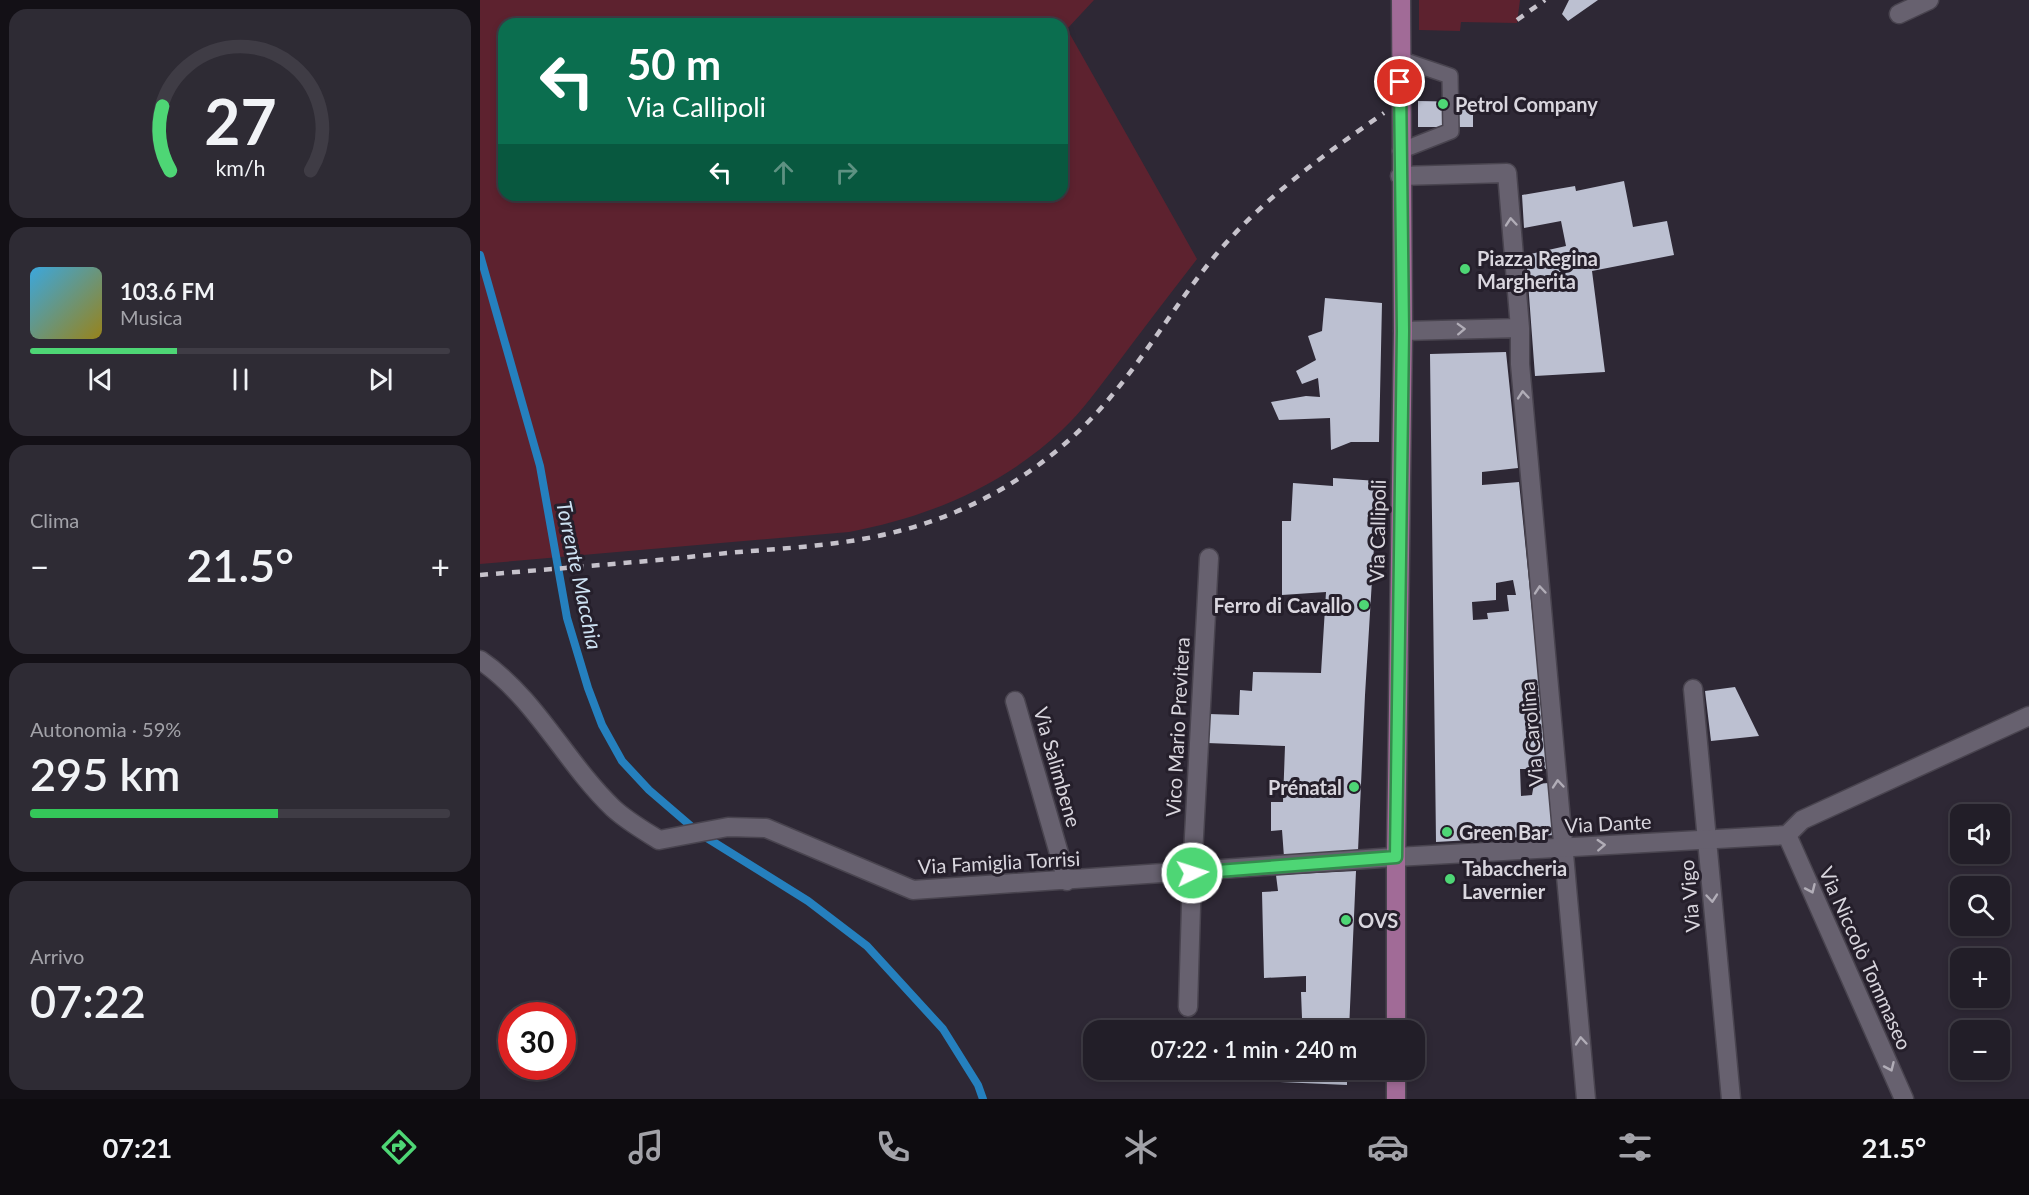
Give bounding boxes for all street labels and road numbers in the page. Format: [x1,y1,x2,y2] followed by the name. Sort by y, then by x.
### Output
[1364,479,1390,583] street label: Via Callipoli
[1160,637,1194,817] street label: Vico Mario Previtera
[1514,680,1548,788] street label: Via Carolina
[1029,704,1087,830] street label: Via Salimbene
[1564,809,1652,837] street label: Via Dante
[917,846,1081,878] street label: Via Famiglia Torrisi
[1674,859,1704,933] street label: Via Vigo
[1815,863,1917,1053] street label: Via Niccolò Tommaseo

